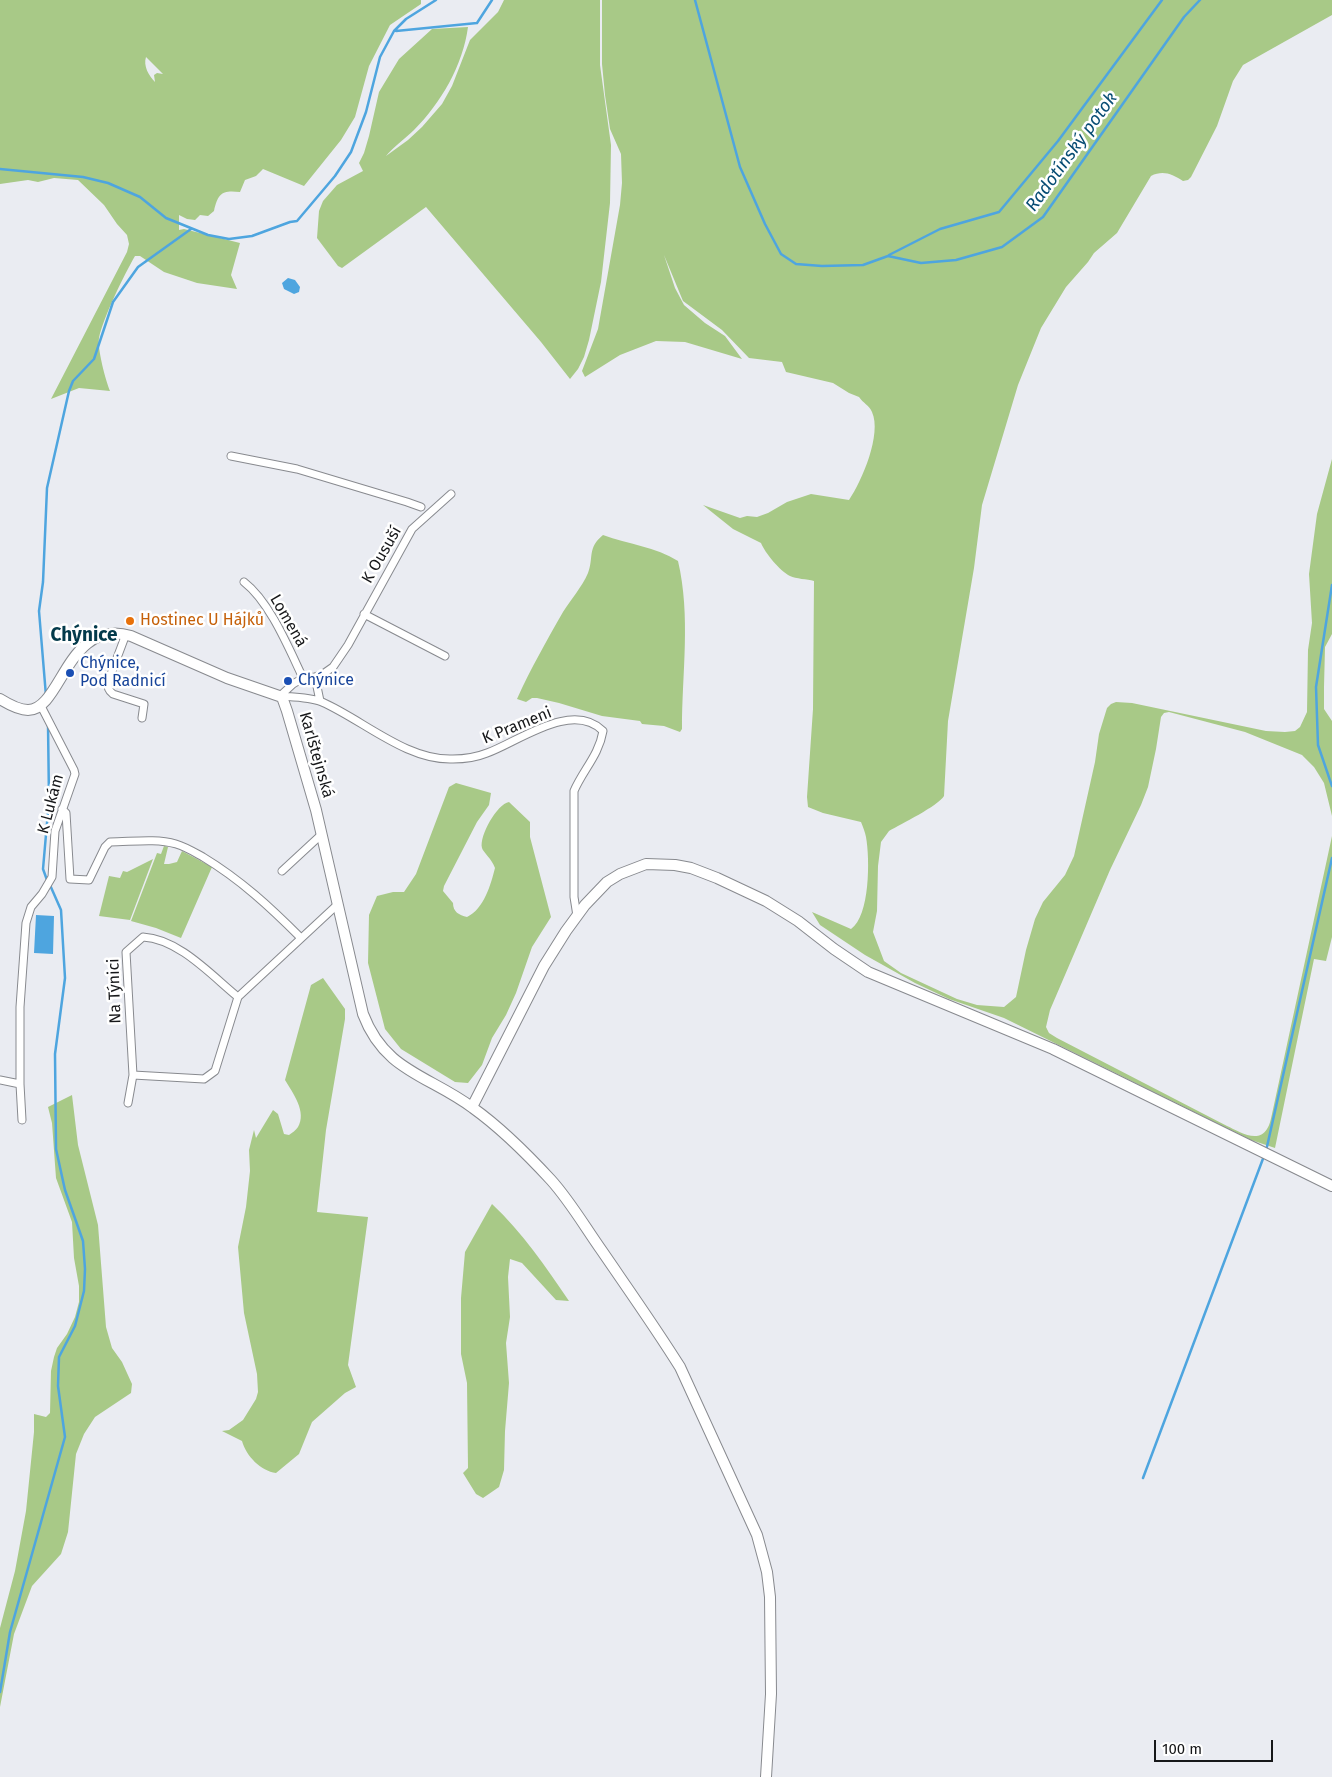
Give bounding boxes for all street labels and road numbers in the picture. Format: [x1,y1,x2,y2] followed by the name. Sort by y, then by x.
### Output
[358,523,406,587] street label: K Ousuší
[265,591,311,651] street label: Lomená
[479,703,555,749] street label: K Prameni
[295,710,337,800] street label: Karlštejnská
[34,772,68,836] street label: K Lukám
[104,958,126,1024] street label: Na Týnici

